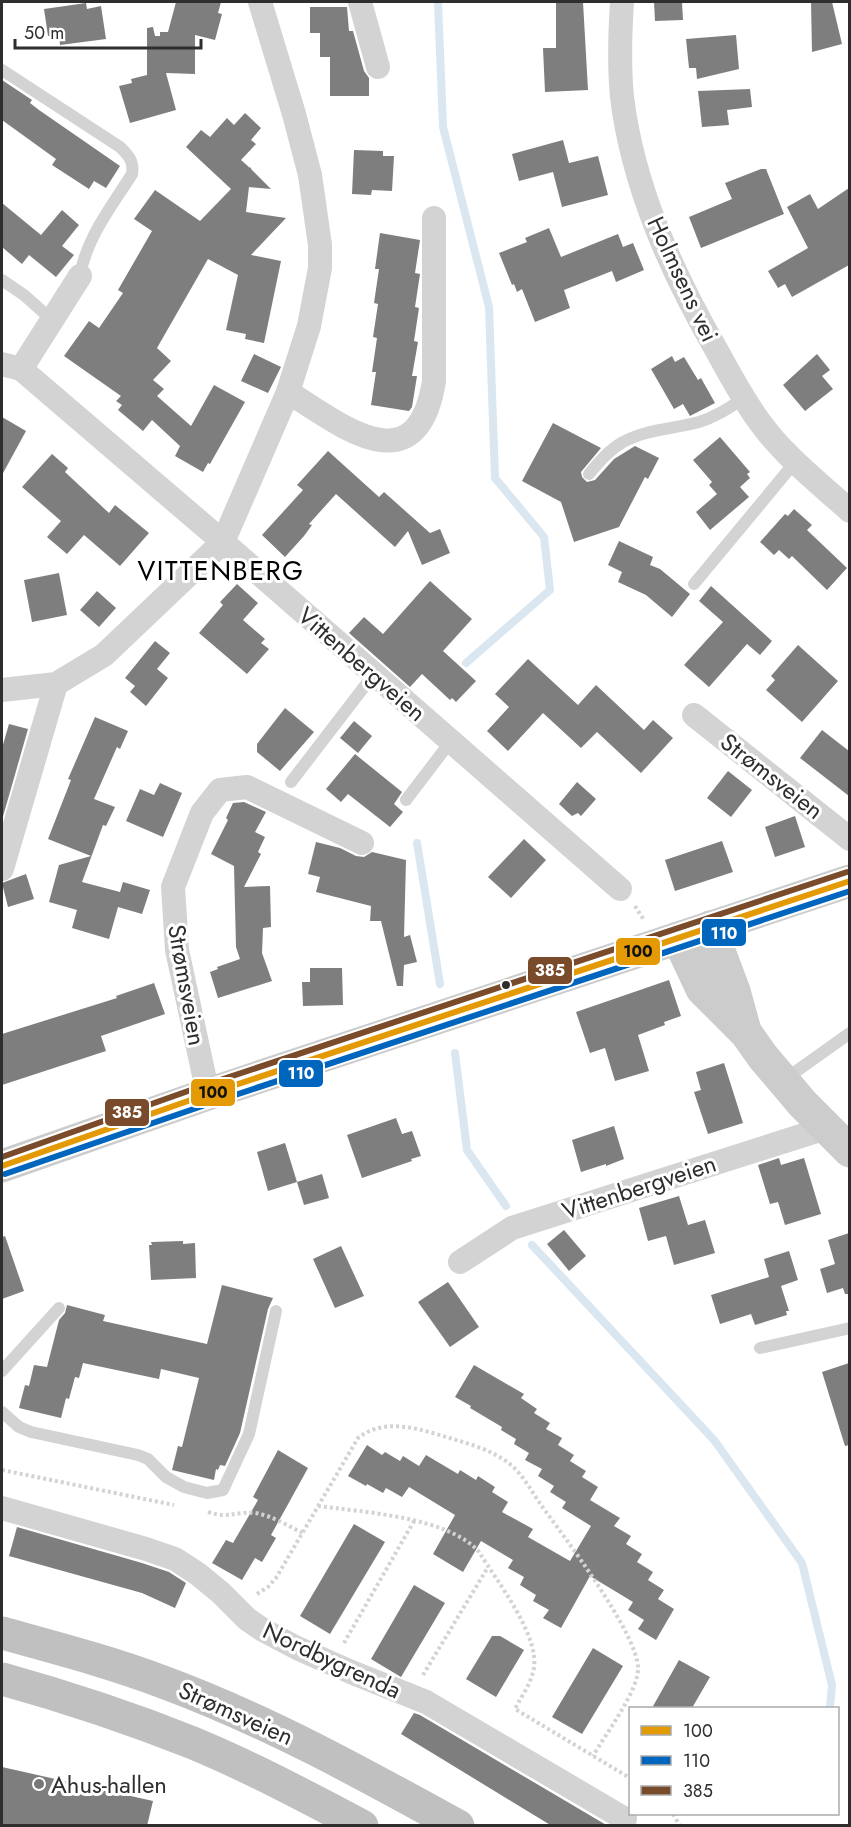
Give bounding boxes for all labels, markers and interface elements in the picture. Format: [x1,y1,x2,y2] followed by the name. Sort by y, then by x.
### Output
[15,12,201,50] scale bar
[24,20,64,46] text: 50 m
[639,211,727,347] street label: Holmsens vei
[137,551,305,590] district label: VITTENBERG
[290,598,434,730] street label: Vittenbergveien
[713,725,831,827] street label: Strømsveien
[701,918,747,947] line badge: 110
[159,922,215,1048] street label: Strømsveien
[711,922,737,945] text: 110
[615,937,661,966] line badge: 100
[623,940,653,963] text: 100
[527,956,573,985] line badge: 385
[535,959,565,982] text: 385
[500,979,512,991] unlabelled marker
[278,1059,324,1088] line badge: 110
[288,1062,314,1085] text: 110
[190,1078,236,1107] line badge: 100
[198,1081,228,1104] text: 100
[104,1098,150,1127] line badge: 385
[112,1101,142,1124] text: 385
[558,1146,720,1228] street label: Vittenbergveien
[257,1613,407,1707] street label: Nordbygrenda
[173,1672,299,1754] street label: Strømsveien
[629,1707,839,1815] legend
[683,1718,713,1744] text: 100
[683,1748,710,1774] text: 110
[51,1767,167,1802] place label: Ahus-hallen
[32,1777,46,1791] marker: Ahus-hallen
[683,1778,713,1804] text: 385

